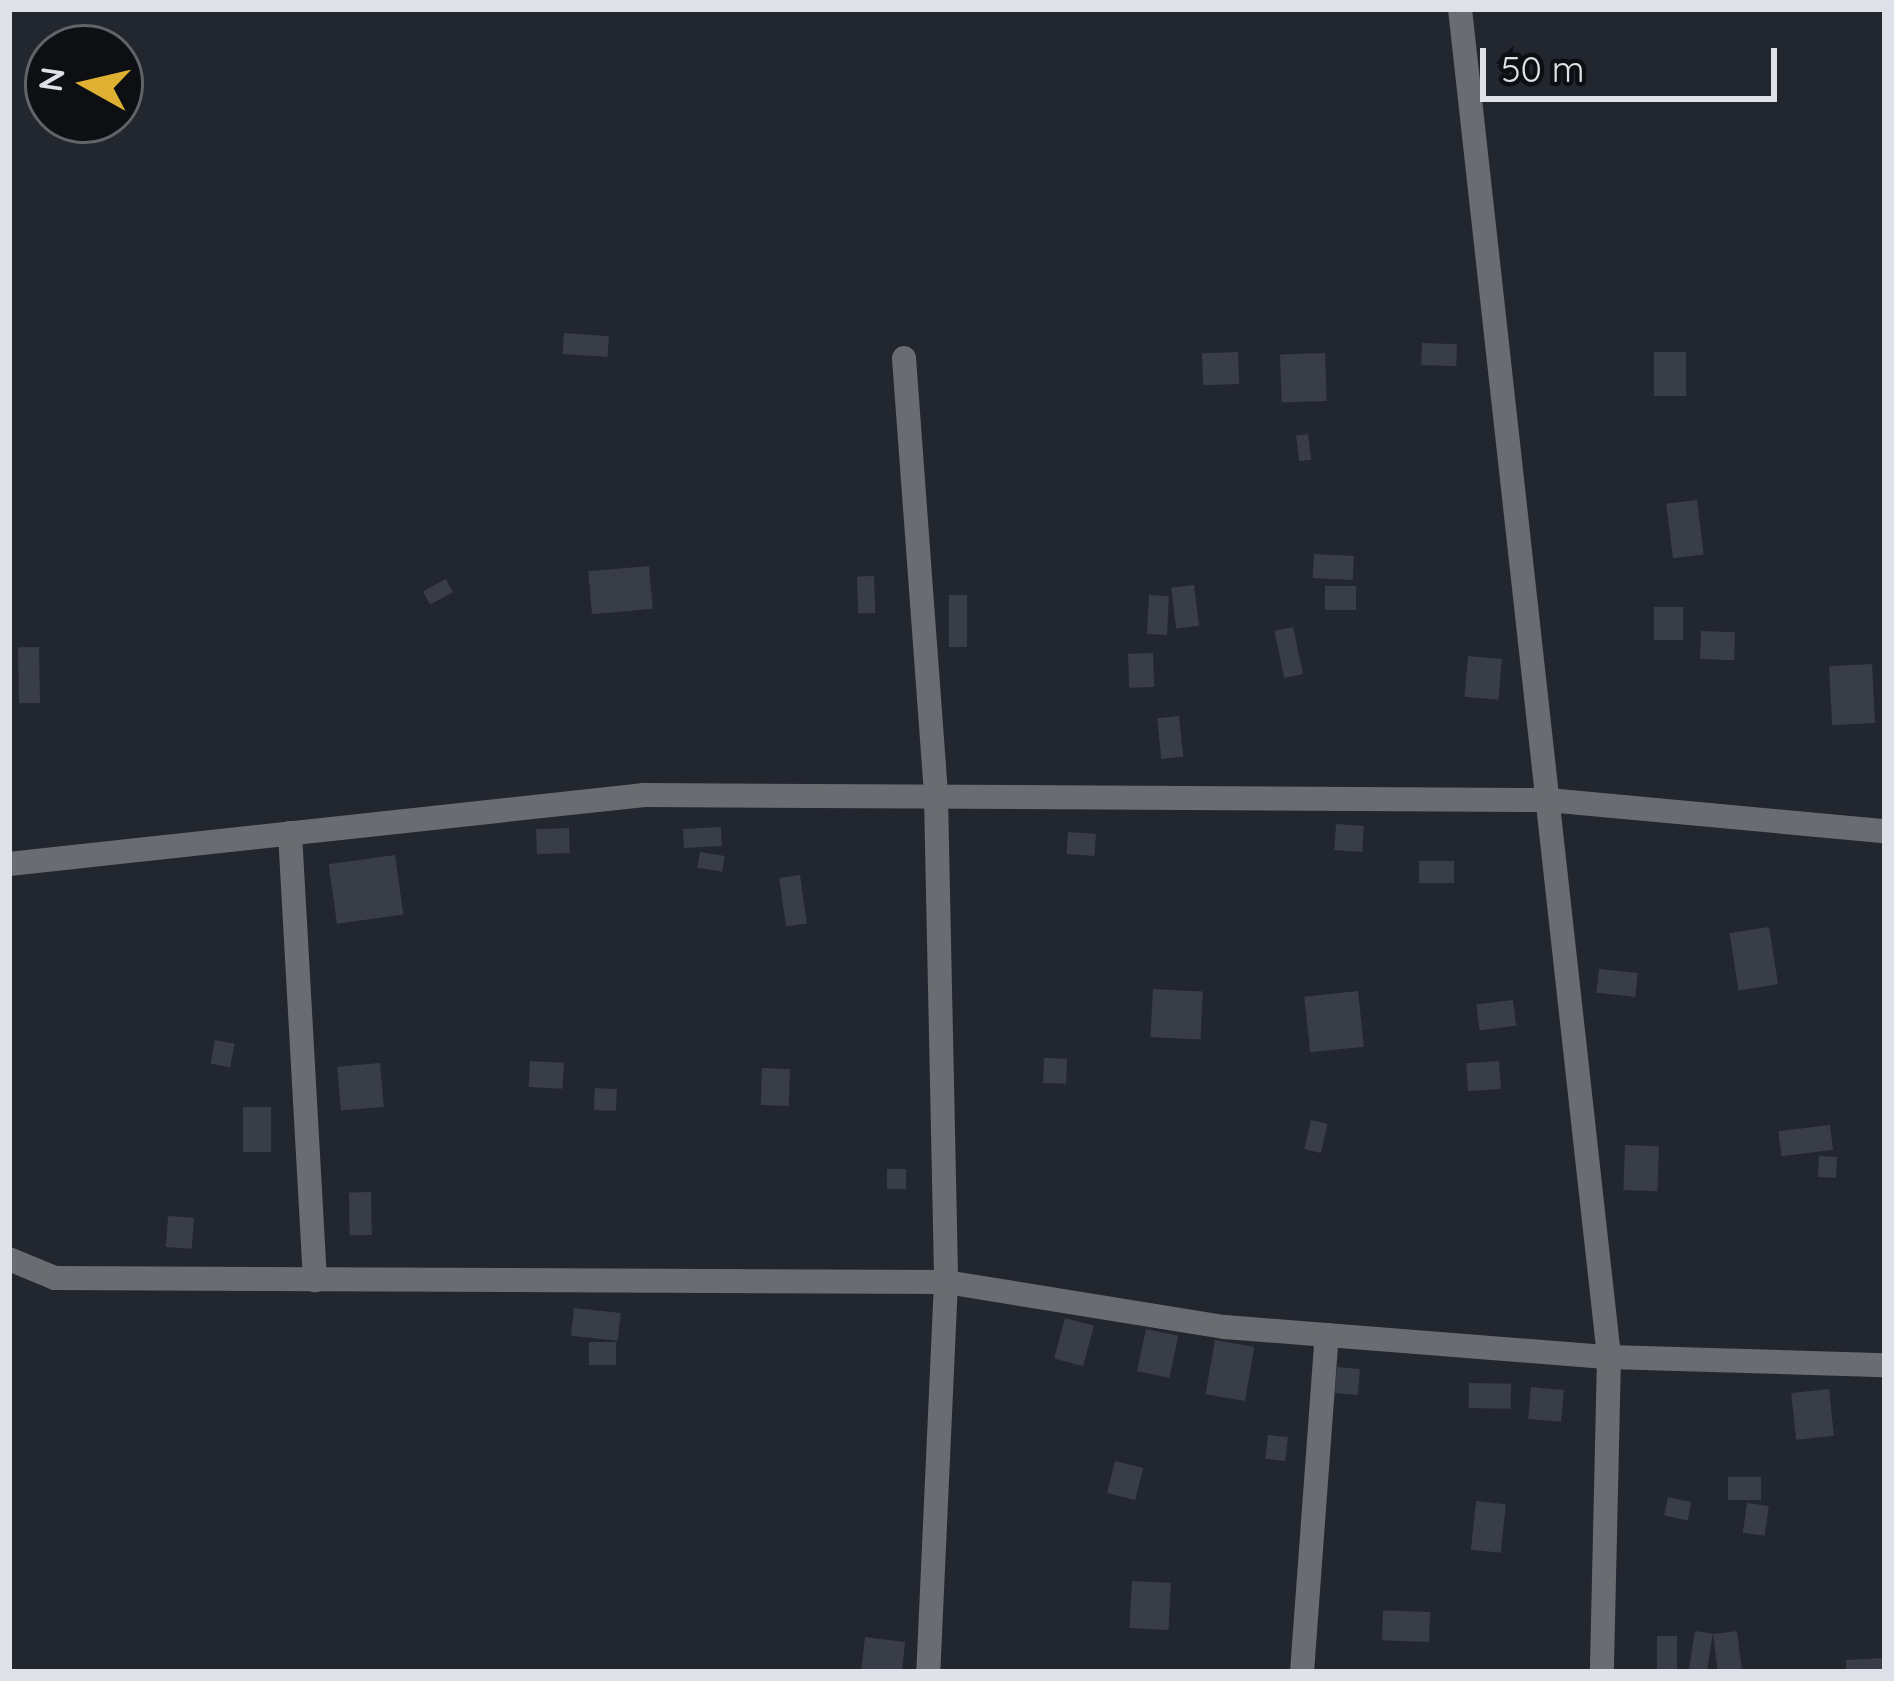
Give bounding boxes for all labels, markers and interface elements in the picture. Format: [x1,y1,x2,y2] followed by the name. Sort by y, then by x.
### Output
[24,24,144,144] north arrow
[1486,24,1783,98] scale bar
[1501,46,1585,91] text: 50 m
[29,64,73,94] text: N

